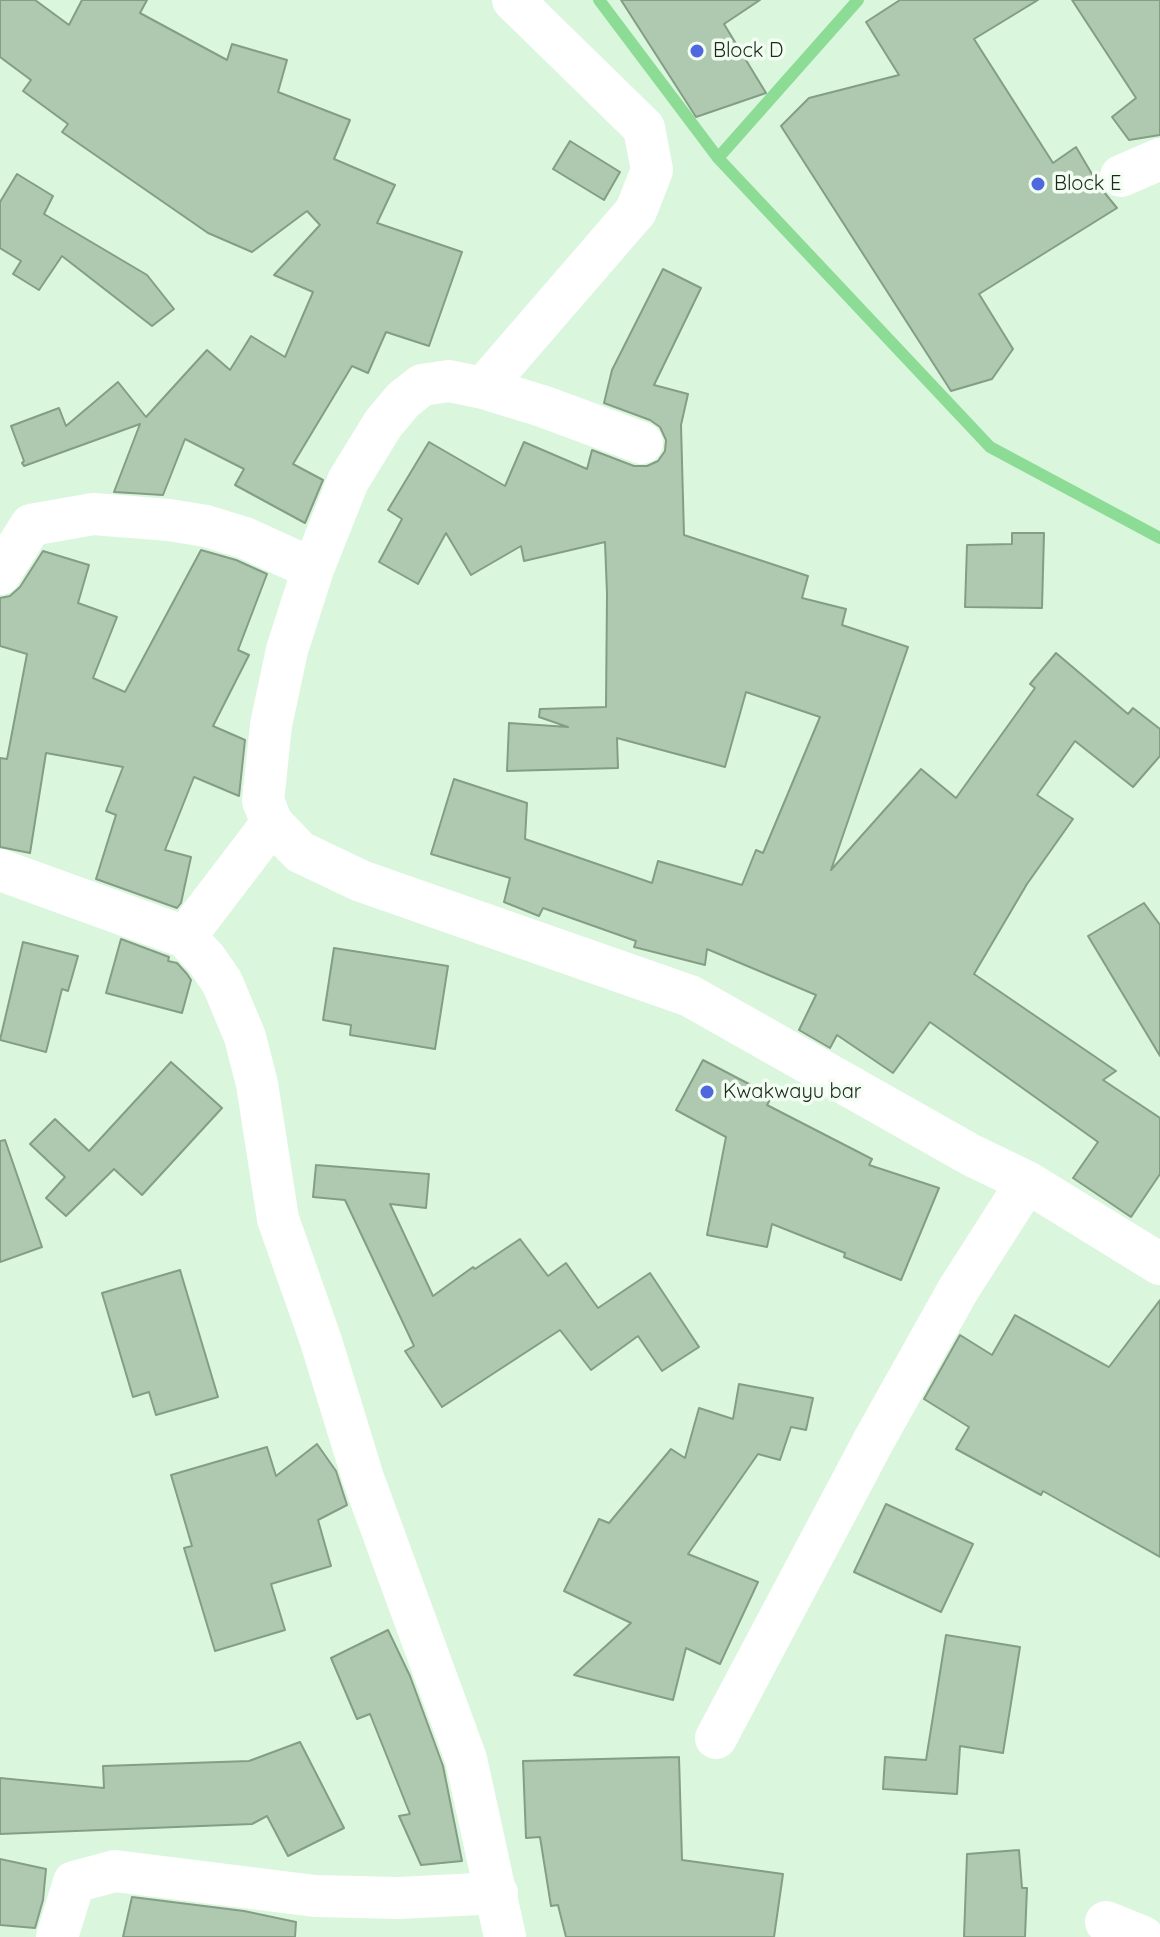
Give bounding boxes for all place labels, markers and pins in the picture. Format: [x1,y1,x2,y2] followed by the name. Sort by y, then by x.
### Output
[713,39,783,63] place label: Block D
[688,42,706,60] marker: Block D
[1054,172,1121,196] place label: Block E
[1029,175,1047,193] marker: Block E
[723,1080,862,1104] place label: Kwakwayu bar
[698,1083,716,1101] marker: Kwakwayu bar

